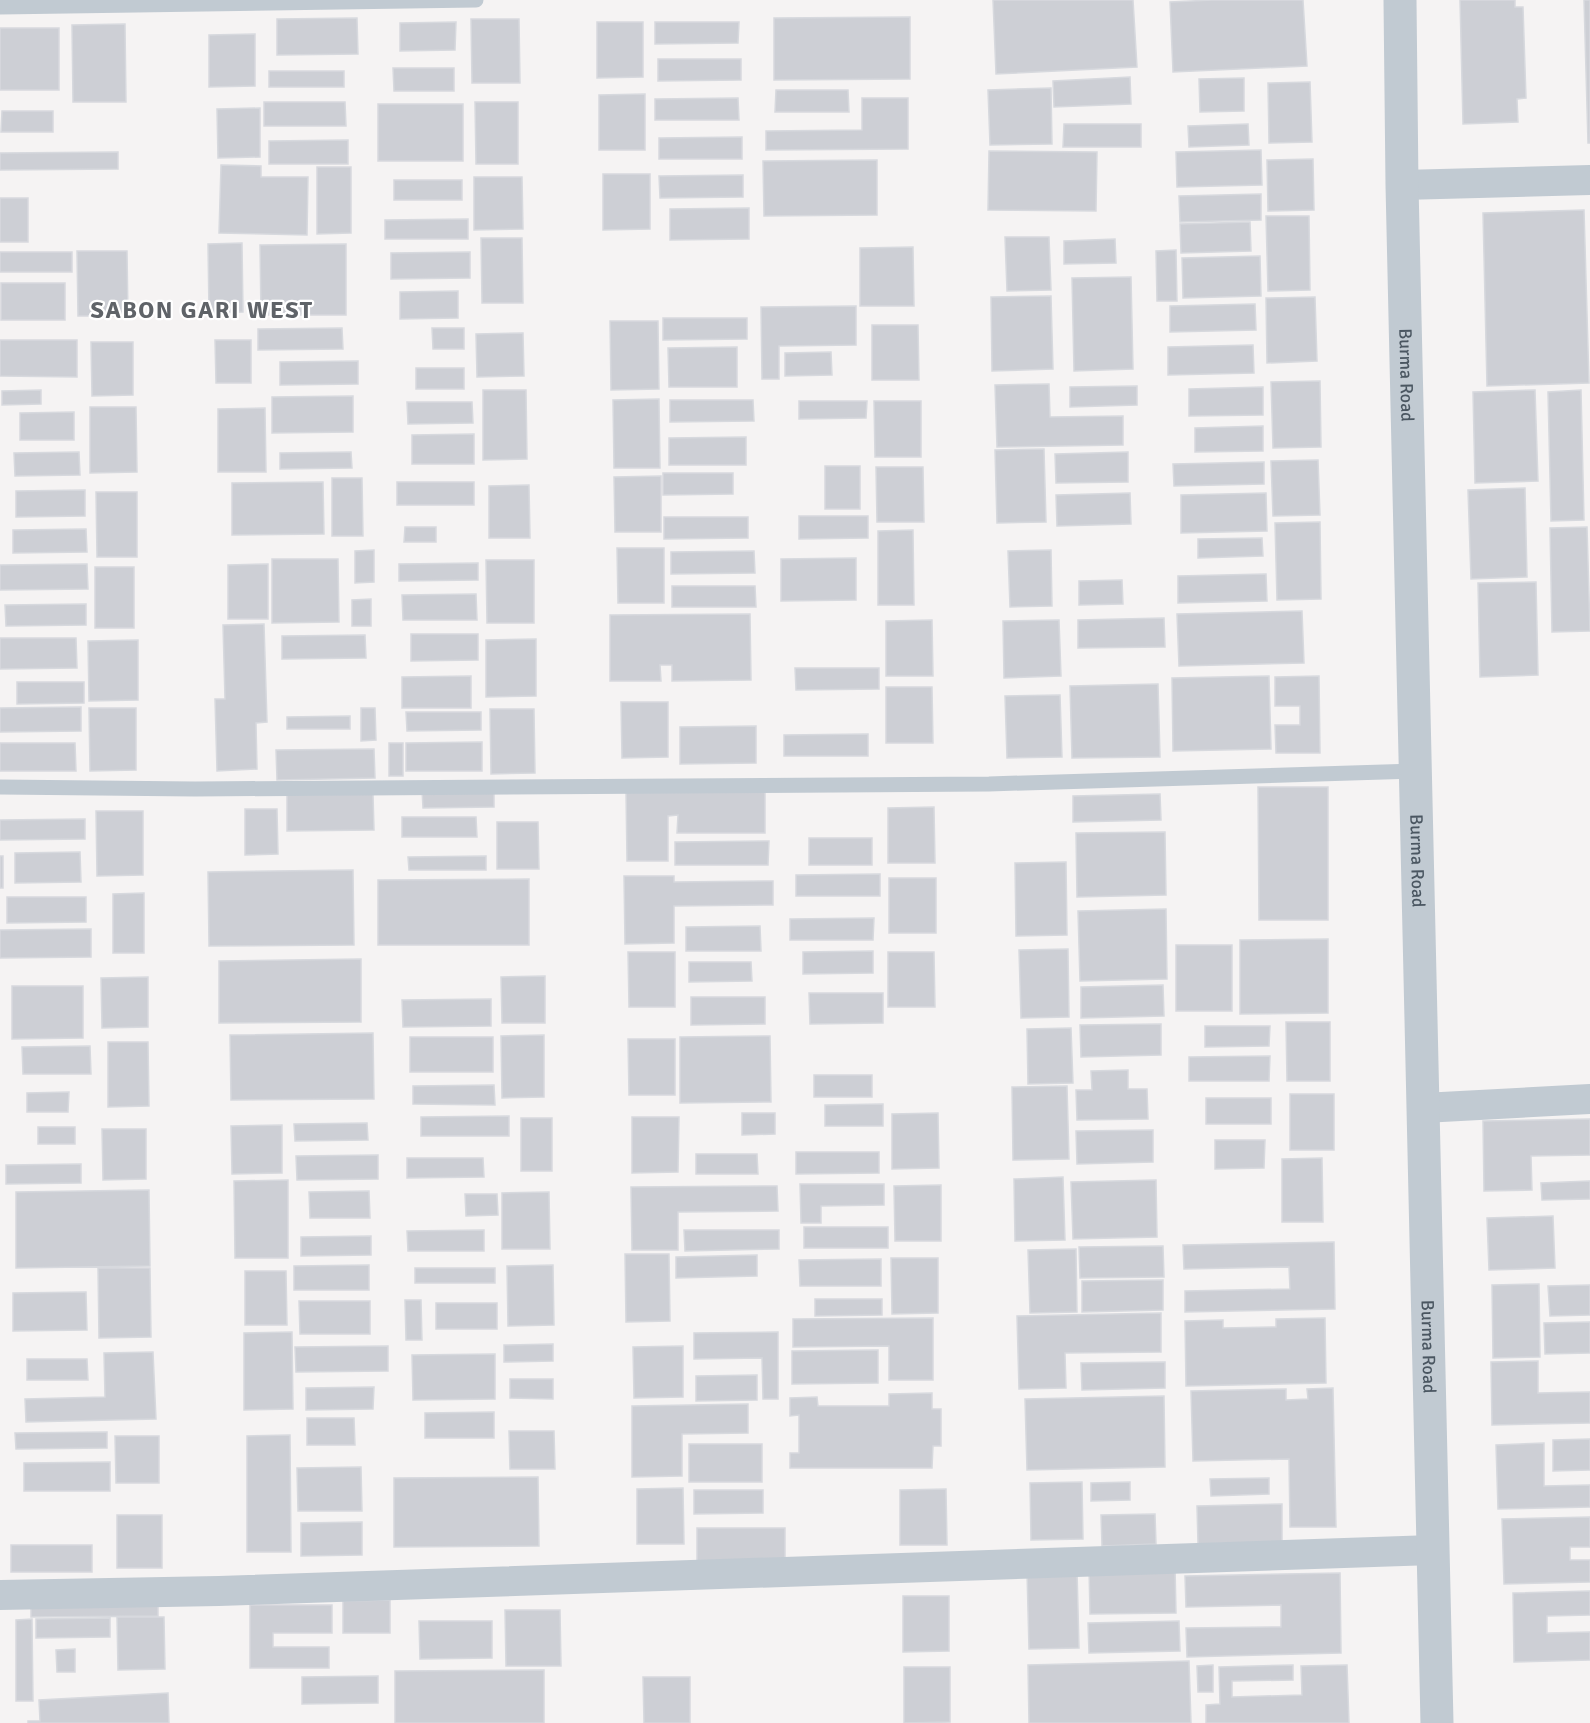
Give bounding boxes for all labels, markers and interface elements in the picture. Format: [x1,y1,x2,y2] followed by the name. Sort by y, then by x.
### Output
[91,295,313,325] district label: SABON GARI WEST
[1394,328,1418,422] street label: Burma Road
[1405,814,1429,908] street label: Burma Road
[1416,1300,1440,1394] street label: Burma Road

